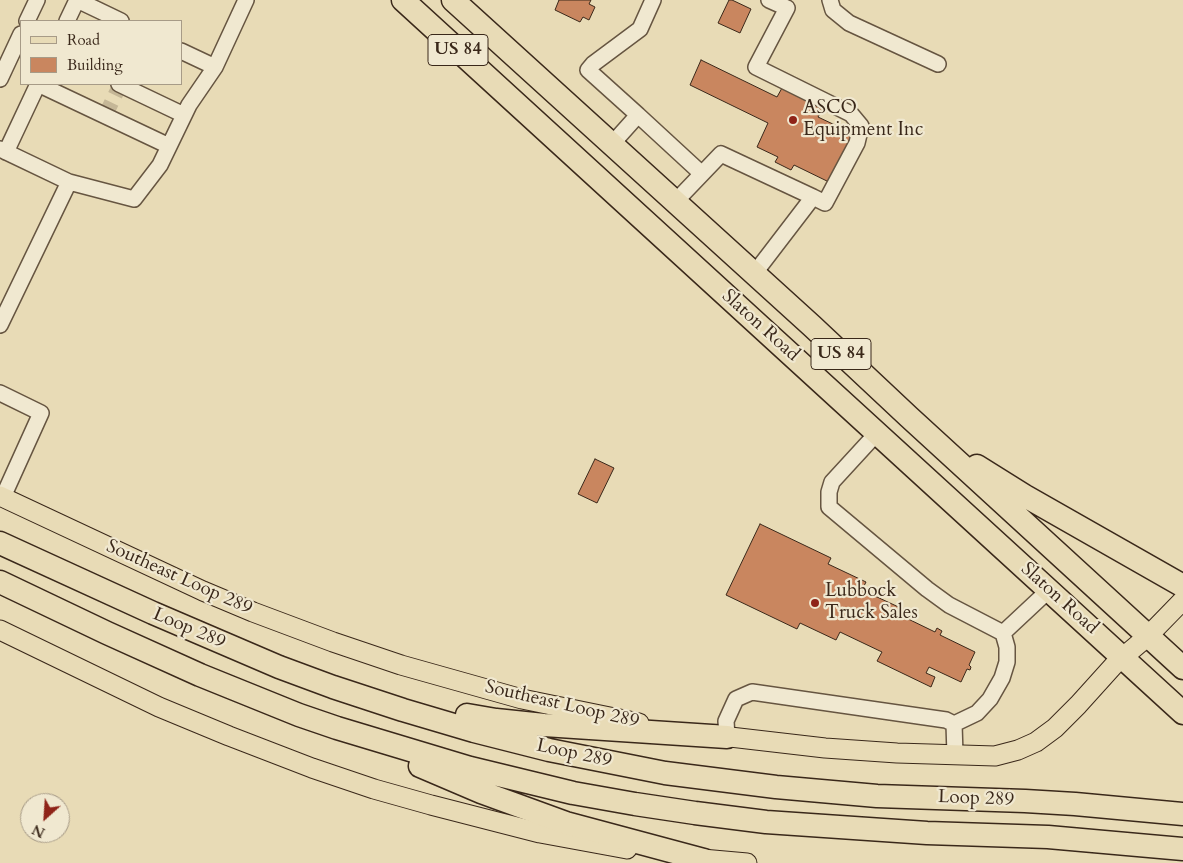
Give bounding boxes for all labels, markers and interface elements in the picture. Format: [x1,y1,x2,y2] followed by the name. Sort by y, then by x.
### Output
[20,20,182,85] legend
[67,30,100,50] text: Road
[428,34,488,66] road number: US 84
[67,55,123,75] text: Building
[803,98,923,142] place label: ASCO Equipment Inc
[787,114,799,126] marker: ASCO Equipment Inc
[717,285,803,367] street label: Slaton Road
[811,338,871,369] road number: US 84
[102,536,256,620] street label: Southeast Loop 289
[1016,558,1102,640] street label: Slaton Road
[825,581,918,625] place label: Lubbock Truck Sales
[809,597,821,609] marker: Lubbock Truck Sales
[149,604,229,654] street label: Loop 289
[483,676,641,734] street label: Southeast Loop 289
[534,735,614,773] street label: Loop 289
[937,786,1015,812] street label: Loop 289
[20,793,70,843] north arrow
[29,820,48,842] text: N

